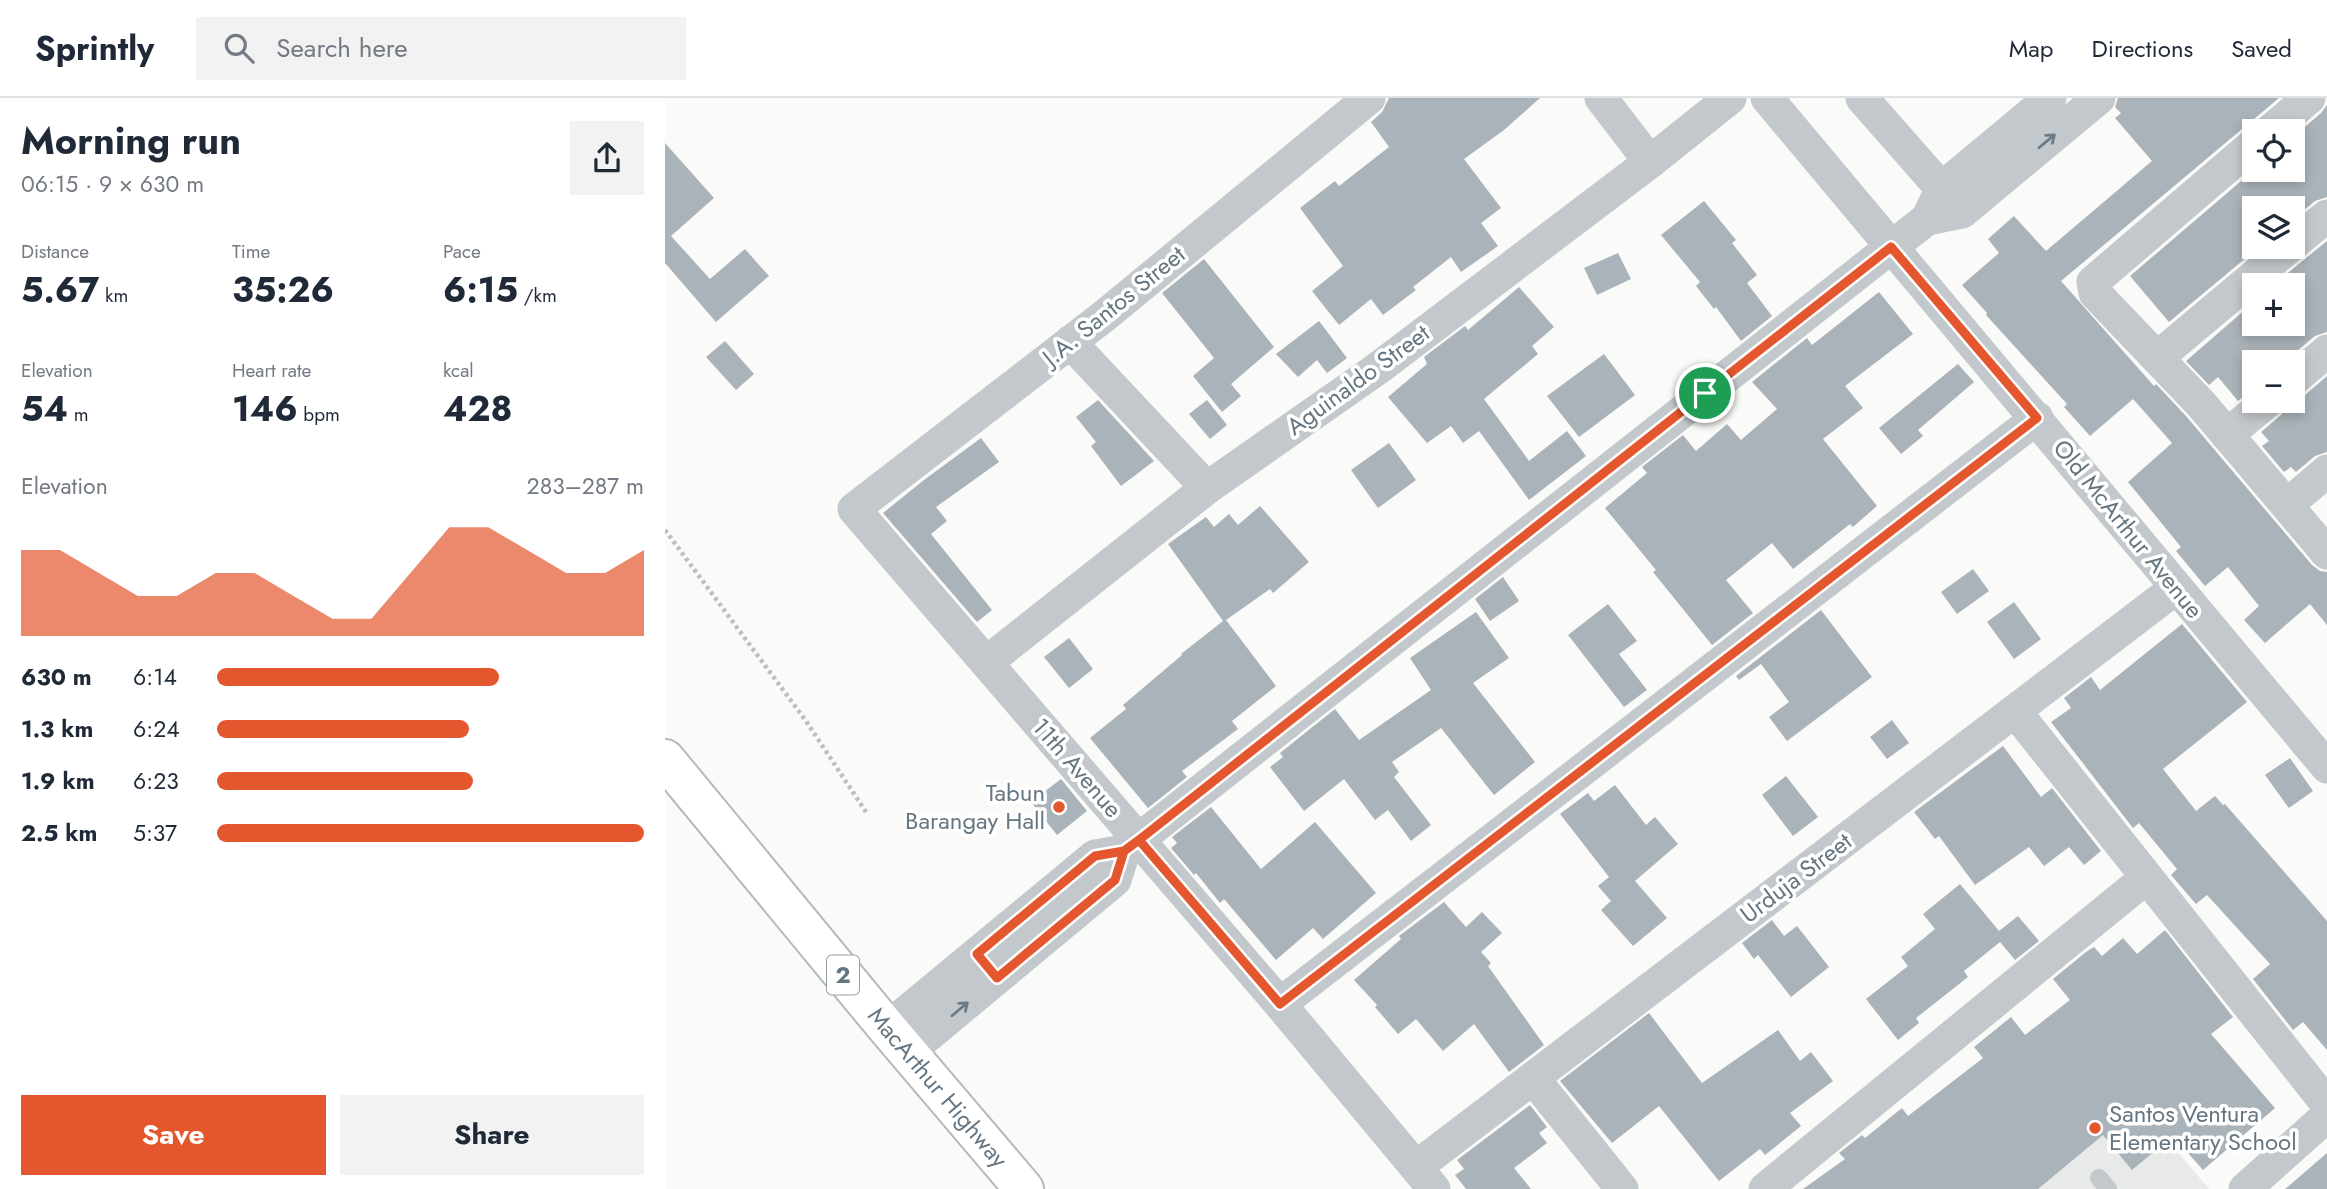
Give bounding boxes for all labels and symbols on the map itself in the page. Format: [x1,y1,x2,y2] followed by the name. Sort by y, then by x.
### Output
[2037,134,2055,149] one-way arrow
[1033,237,1193,376] street label: J.A. Santos Street
[1279,316,1437,444] street label: Aguinaldo Street
[1675,363,1735,423] pin
[2045,432,2212,626] street label: Old McArthur Avenue
[1024,710,1131,825] street label: 11th Avenue
[905,775,1045,838] place label: Tabun Barangay Hall
[1051,799,1067,815] marker: Tabun Barangay Hall
[1733,824,1859,931] street label: Urduja Street
[827,956,859,995] road number: 2
[860,999,1017,1175] street label: MacArthur Highway
[950,1001,968,1017] one-way arrow
[2109,1096,2297,1159] place label: Santos Ventura Elementary School
[2087,1120,2103,1136] marker: Santos Ventura Elementary School

